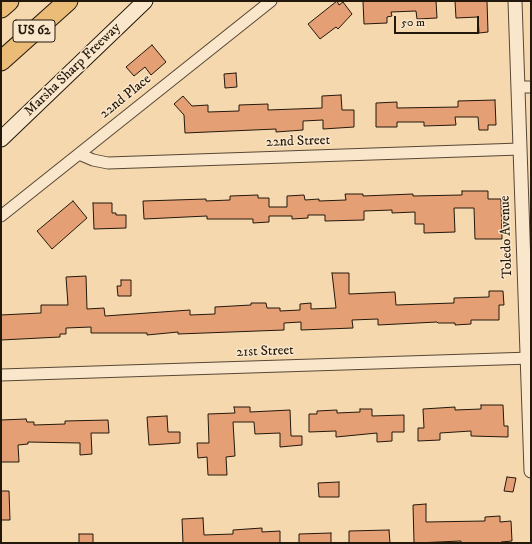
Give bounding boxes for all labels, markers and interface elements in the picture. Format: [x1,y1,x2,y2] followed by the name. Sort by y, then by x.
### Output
[396,8,481,34] scale bar
[401,15,425,30] text: 50 m
[13,20,55,42] road number: US 62
[22,20,124,120] street label: Marsha Sharp Freeway
[97,71,155,123] street label: 22nd Place
[266,132,330,152] street label: 22nd Street
[497,195,517,279] street label: Toledo Avenue
[236,343,294,361] street label: 21st Street

